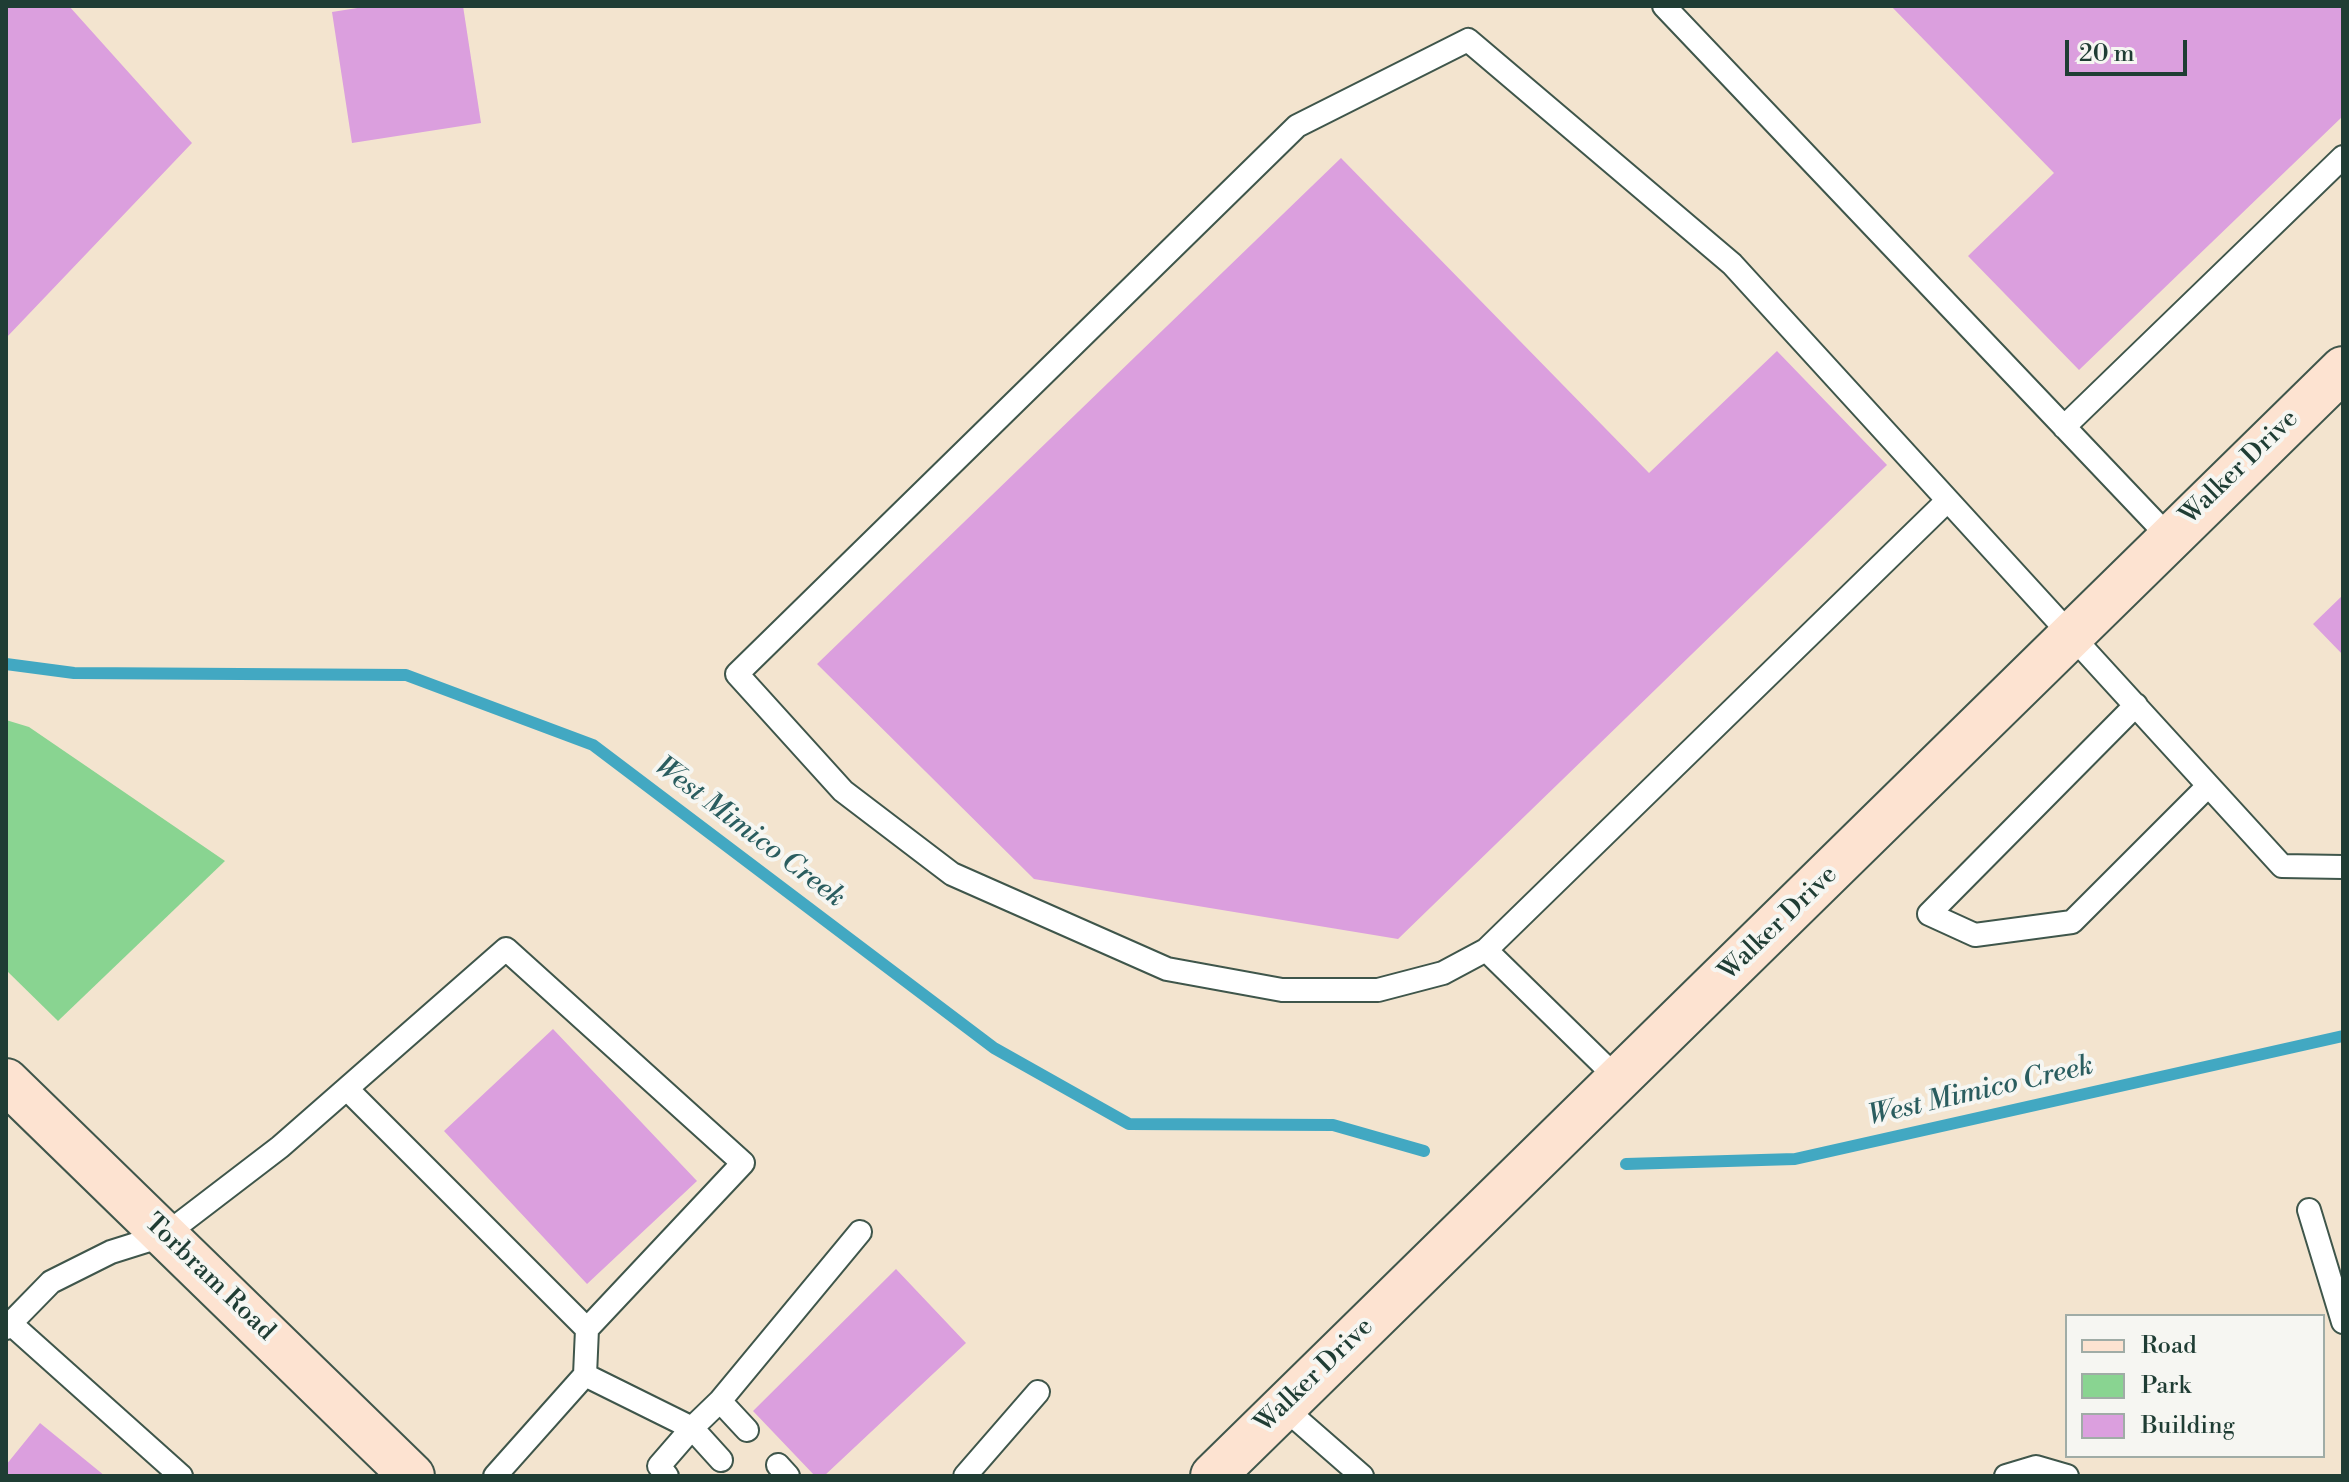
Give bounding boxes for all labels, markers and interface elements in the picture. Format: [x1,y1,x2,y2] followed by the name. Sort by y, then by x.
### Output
[2069,24,2191,74] scale bar
[2079,39,2135,69] text: 20 m
[2174,404,2306,532] street label: Walker Drive
[647,750,851,916] water label: West Mimico Creek
[1713,860,1845,988] street label: Walker Drive
[1865,1050,2097,1134] water label: West Mimico Creek
[137,1208,281,1348] street label: Torbram Road
[1249,1312,1381,1440] street label: Walker Drive
[2065,1314,2325,1458] legend
[2141,1331,2197,1361] text: Road
[2141,1371,2191,1401] text: Park
[2141,1411,2235,1441] text: Building

